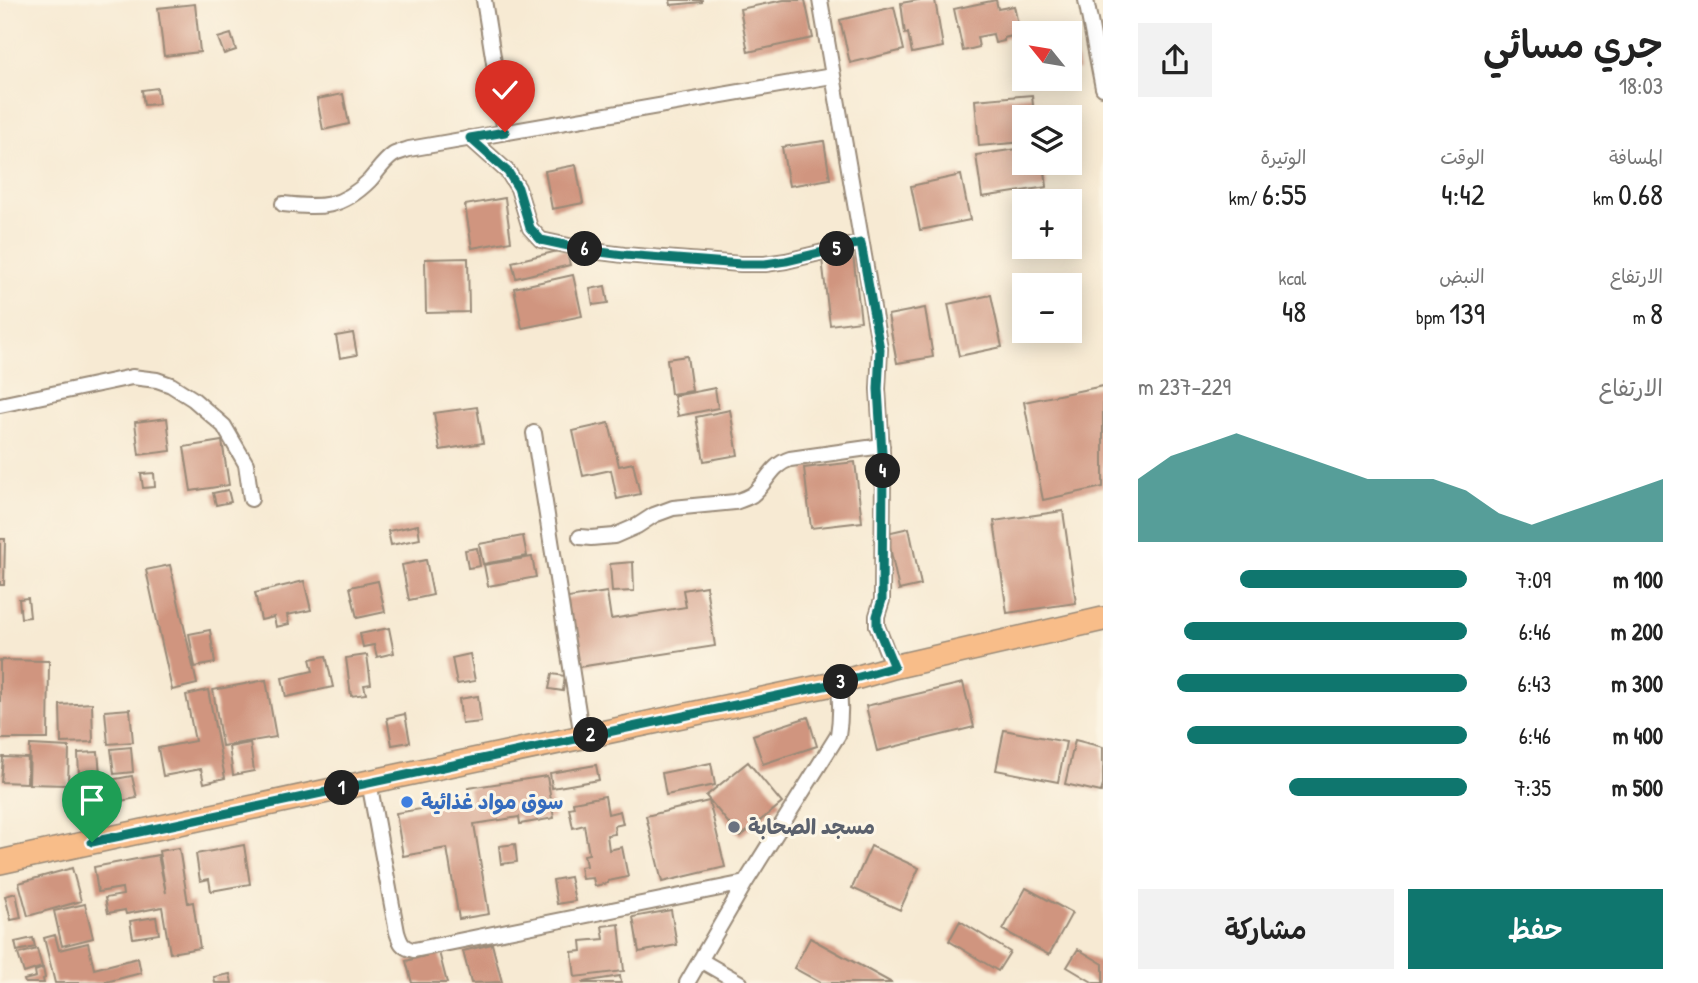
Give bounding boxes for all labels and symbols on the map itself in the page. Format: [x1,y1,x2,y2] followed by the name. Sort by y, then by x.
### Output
[1012,21,1082,91] north arrow
[475,60,535,132] pin
[568,232,602,266] pin: 6
[820,232,854,266] pin: 5
[866,454,900,489] pin: 4
[824,664,858,700] pin: 3
[574,718,608,752] pin: 2
[62,770,122,842] pin
[324,770,360,806] pin: 1
[421,787,564,816] place label: سوق مواد غذائية
[399,794,415,810] marker: سوق مواد غذائية
[748,812,875,841] place label: مسجد الصحابة
[726,819,742,835] marker: مسجد الصحابة

